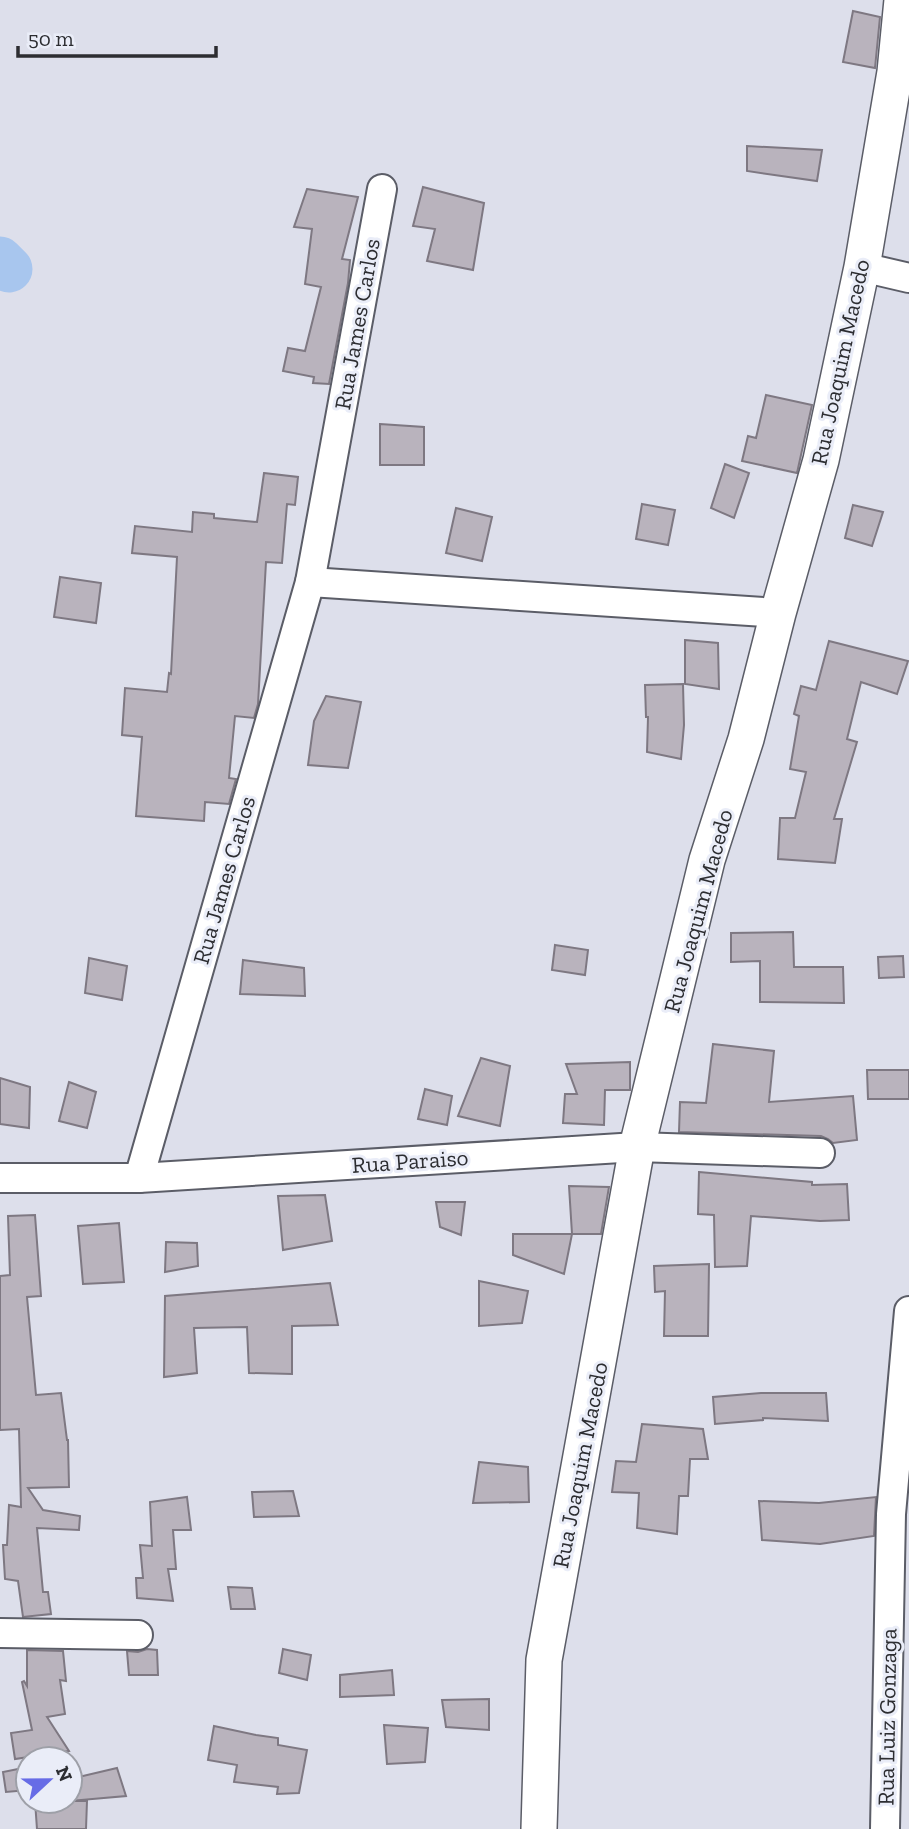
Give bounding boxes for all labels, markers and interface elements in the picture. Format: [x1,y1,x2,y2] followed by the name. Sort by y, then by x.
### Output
[18,14,215,58] scale bar
[28,26,74,51] text: 50 m
[328,236,386,412] street label: Rua James Carlos
[805,257,875,467] street label: Rua Joaquim Macedo
[187,793,261,967] street label: Rua James Carlos
[657,806,739,1016] street label: Rua Joaquim Macedo
[351,1143,469,1179] street label: Rua Paraiso
[546,1359,614,1571] street label: Rua Joaquim Macedo
[871,1628,903,1806] street label: Rua Luiz Gonzaga
[14,1745,84,1815] north arrow
[51,1763,78,1785] text: N

